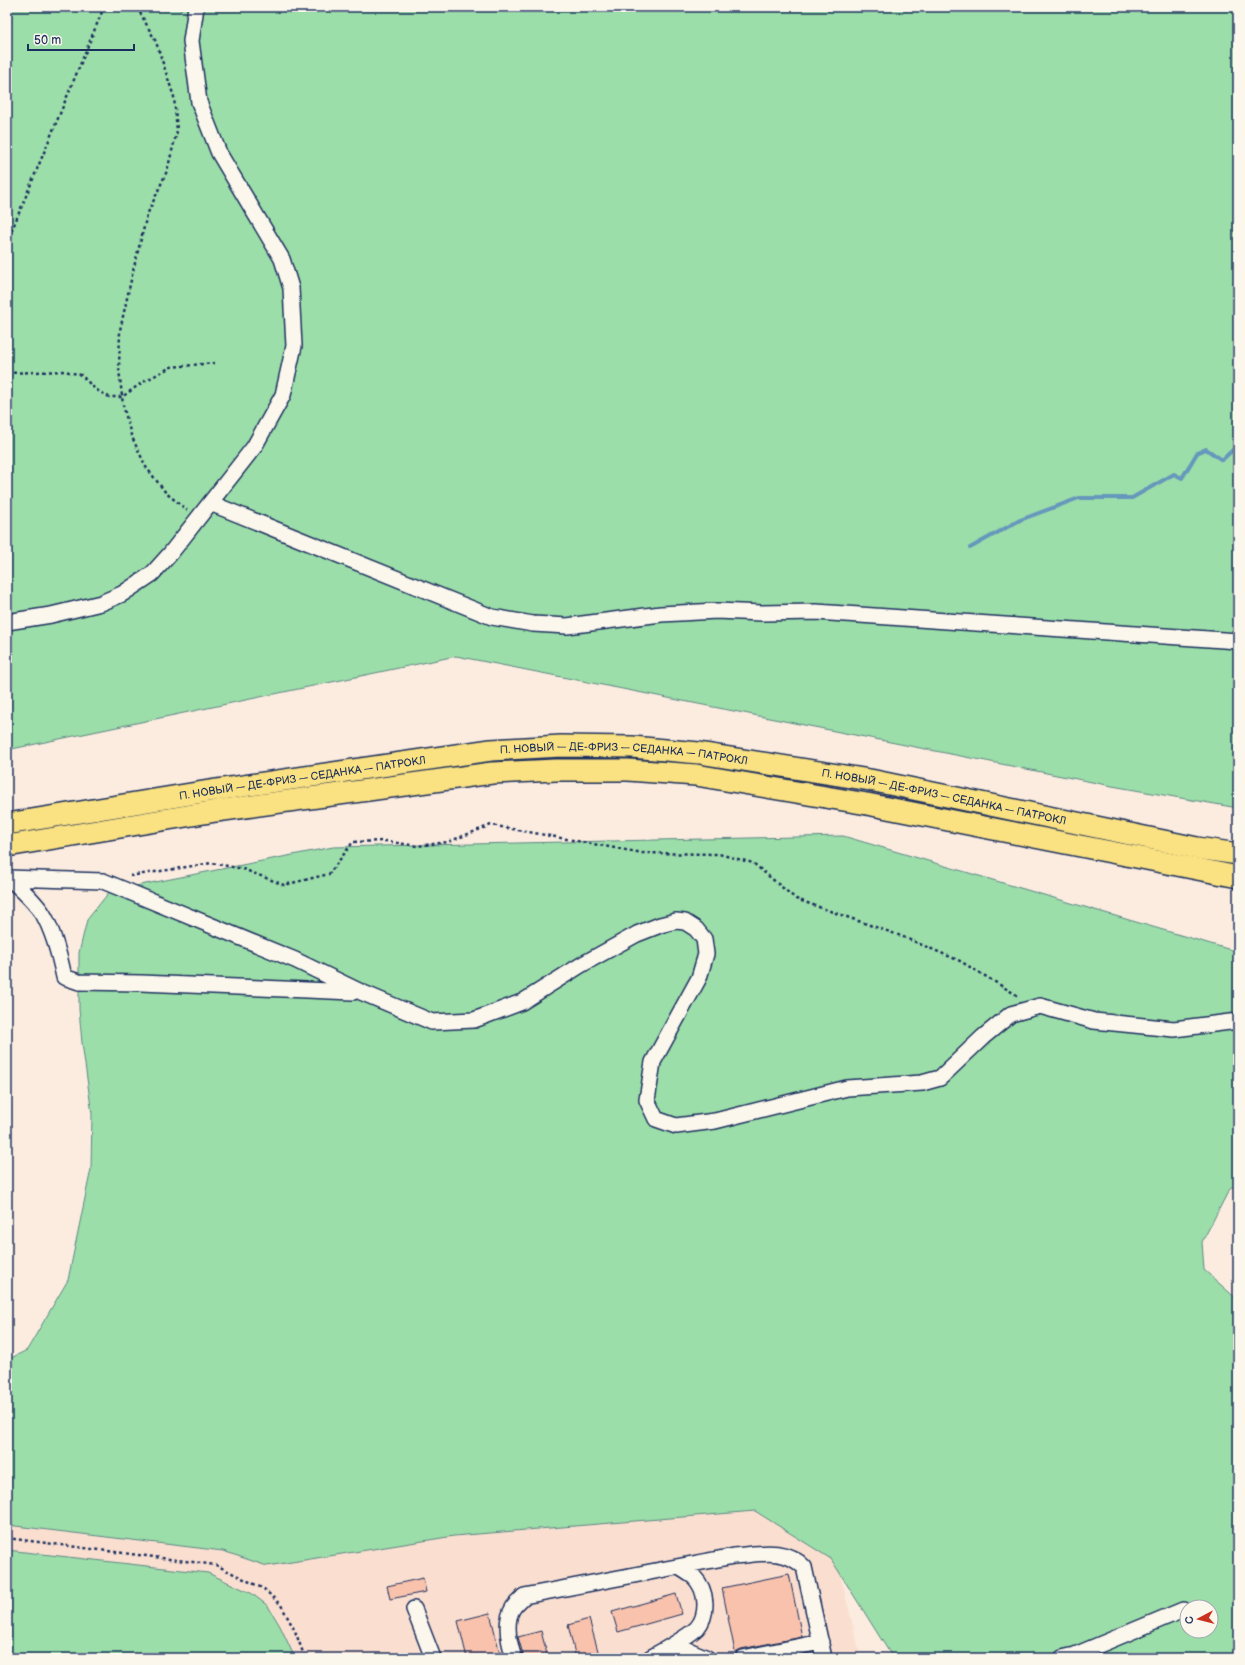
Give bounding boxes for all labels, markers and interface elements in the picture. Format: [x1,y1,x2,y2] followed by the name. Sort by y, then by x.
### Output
[28,26,134,52] scale bar
[34,33,61,48] text: 50 m
[499,739,749,767] street label: П. НОВЫЙ — ДЕ-ФРИЗ — СЕДАНКА — ПАТРОКЛ
[178,753,426,802] street label: П. НОВЫЙ — ДЕ-ФРИЗ — СЕДАНКА — ПАТРОКЛ
[821,766,1067,827] street label: П. НОВЫЙ — ДЕ-ФРИЗ — СЕДАНКА — ПАТРОКЛ
[1179,1599,1219,1639] north arrow
[1183,1615,1196,1625] text: С

